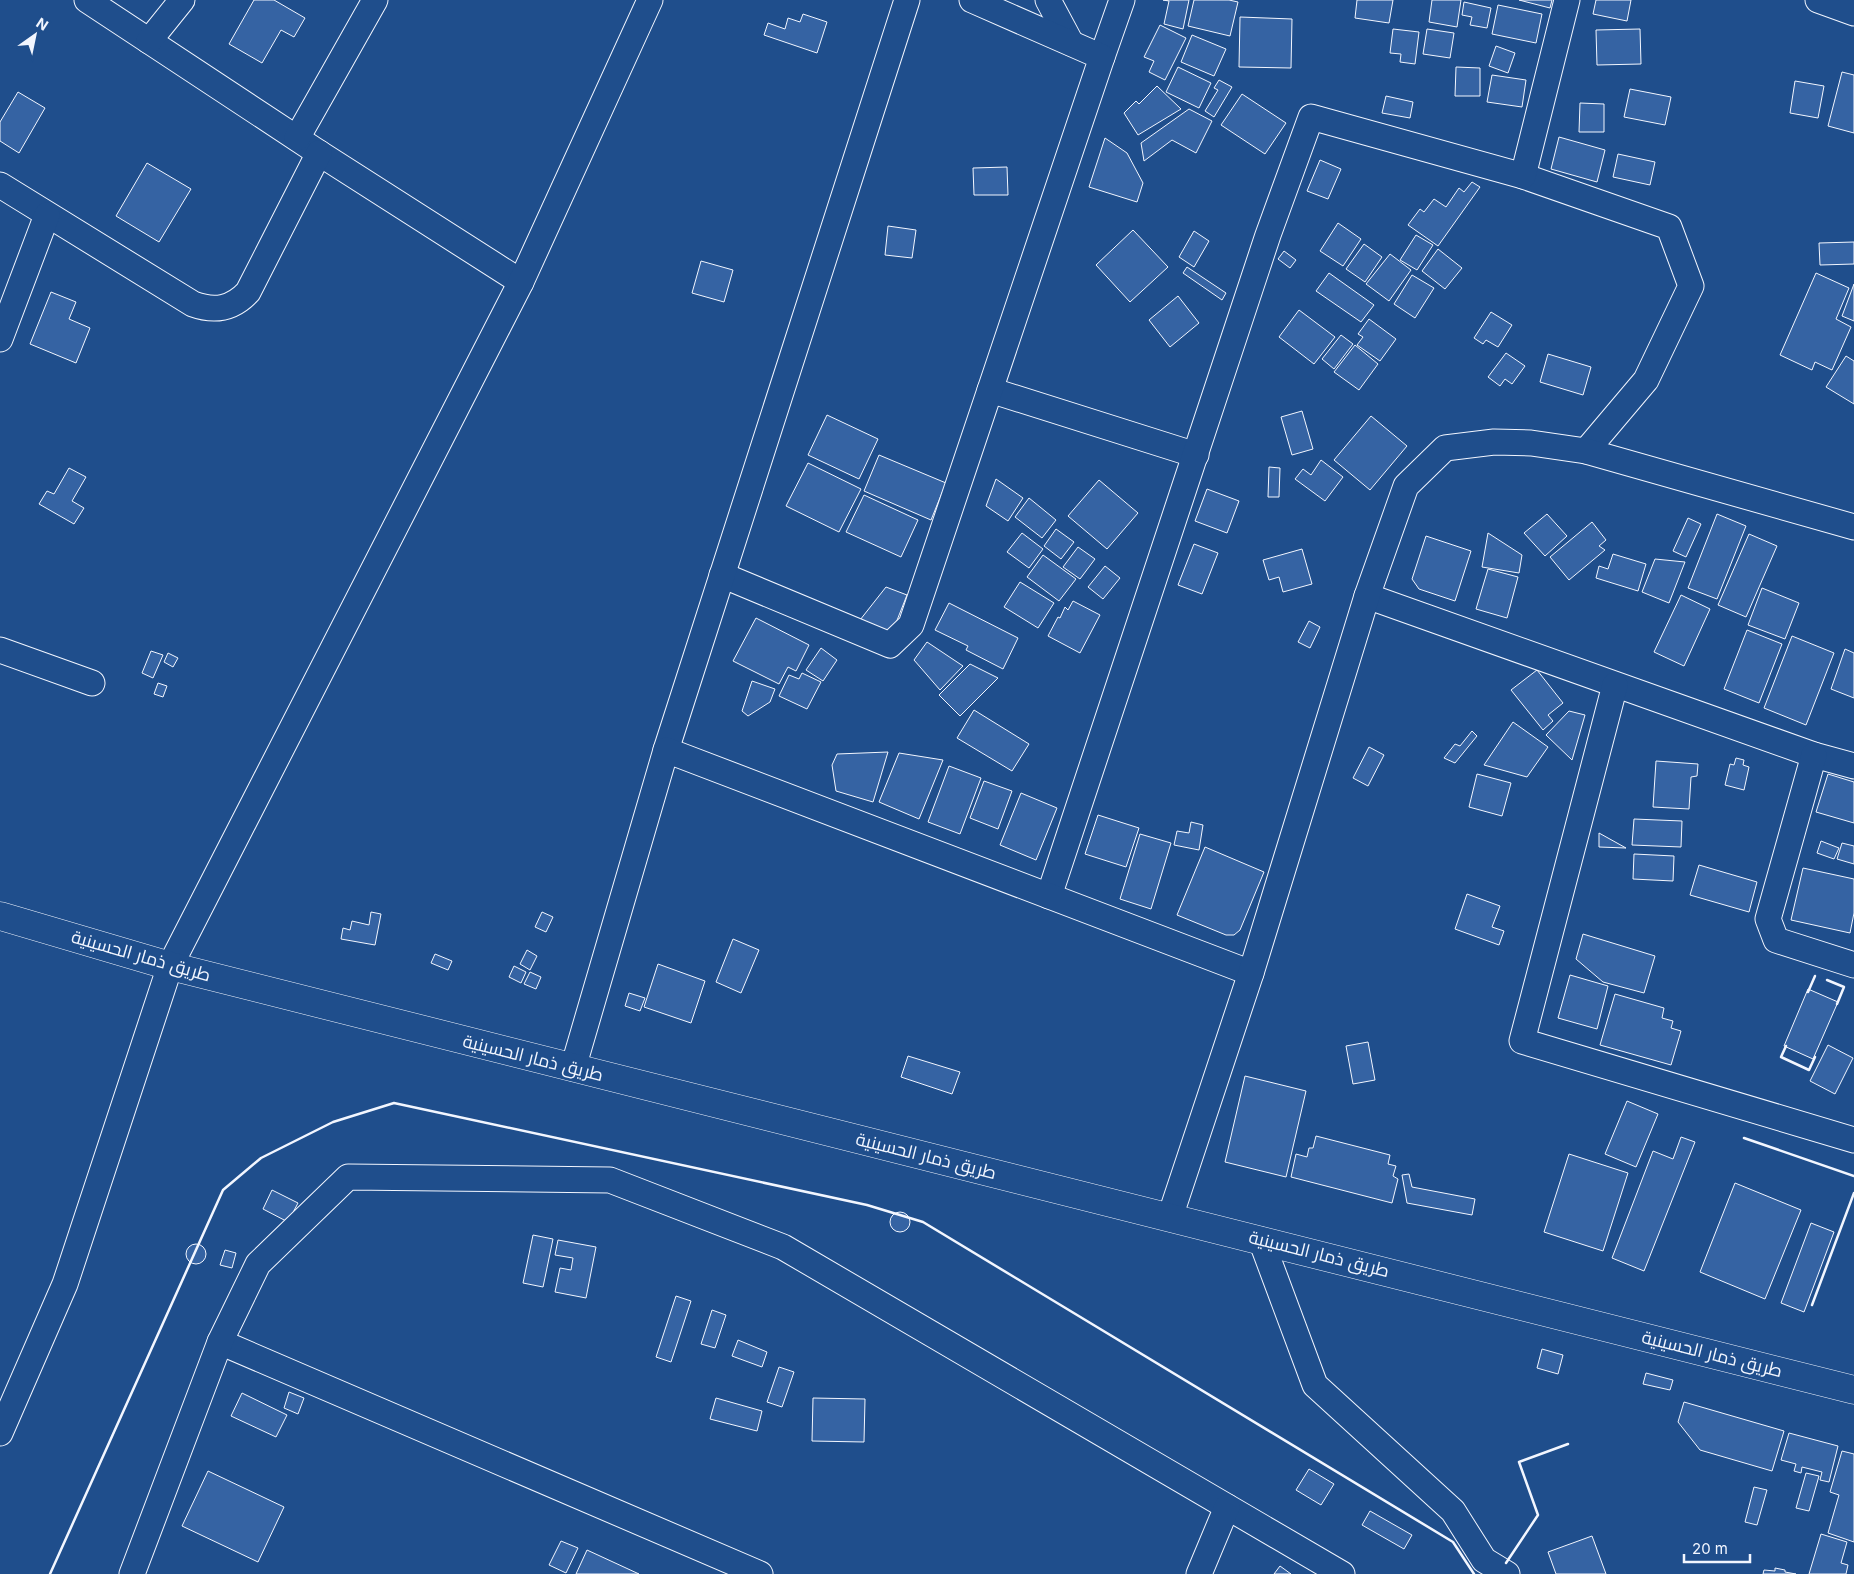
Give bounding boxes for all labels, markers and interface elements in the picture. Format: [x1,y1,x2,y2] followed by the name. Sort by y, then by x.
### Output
[10,10,60,60] north arrow
[33,14,51,34] text: N
[68,926,213,987] street label: طريق ذمار الحسينية
[460,1030,606,1087] street label: طريق ذمار الحسينية
[853,1128,999,1185] street label: طريق ذمار الحسينية
[1246,1226,1392,1283] street label: طريق ذمار الحسينية
[1639,1326,1785,1383] street label: طريق ذمار الحسينية
[1684,1532,1750,1564] scale bar
[1692,1539,1728,1558] text: 20 m

